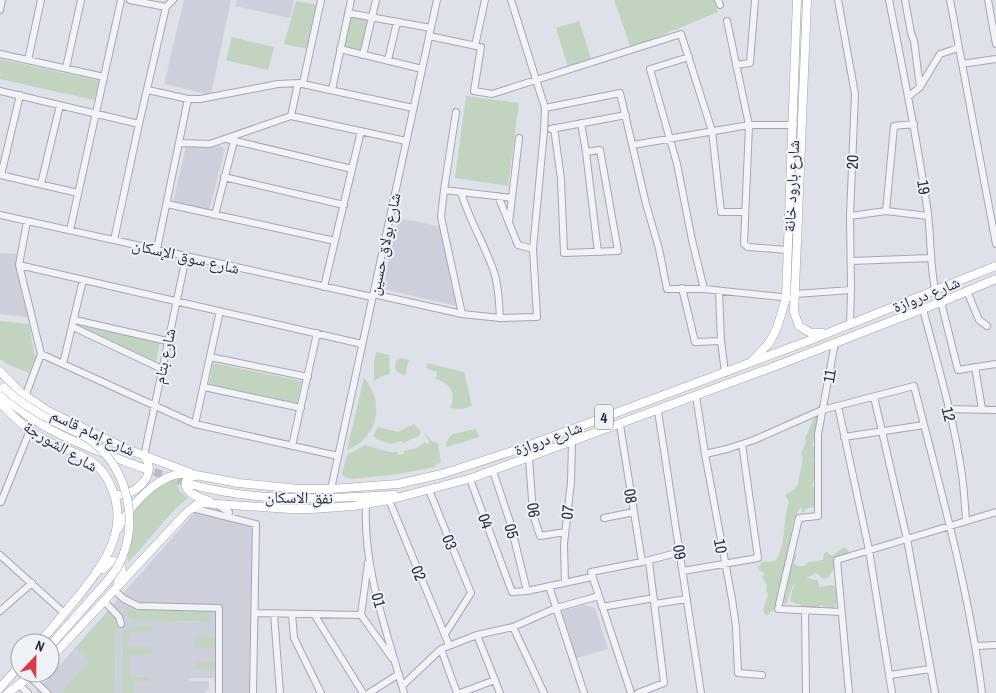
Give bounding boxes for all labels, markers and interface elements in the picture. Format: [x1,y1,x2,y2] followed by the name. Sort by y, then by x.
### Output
[778,139,804,233] street label: شارع بارود خانة
[841,154,863,170] street label: 20
[912,178,936,196] street label: 19
[362,191,406,297] street label: شارع بولاق حسين
[130,233,242,279] street label: شارع سوق الإسكان
[889,271,963,317] street label: شارع دروازة
[147,326,181,386] street label: شارع بتام
[817,367,841,385] street label: 11
[47,403,139,461] street label: شارع إمام قاسم
[595,404,613,430] road number: 4
[937,404,961,424] street label: 12
[20,415,102,477] street label: شارع الشورجة
[511,416,585,460] street label: شارع دروازة
[265,485,333,509] street label: نفق الاسكان
[619,487,643,505] street label: 08
[522,501,546,519] street label: 06
[555,504,579,520] street label: 07
[473,510,499,532] street label: 04
[499,521,525,541] street label: 05
[437,531,463,553] street label: 03
[709,537,733,555] street label: 10
[668,543,692,561] street label: 09
[406,562,432,584] street label: 02
[366,590,392,611] street label: 01
[10,633,60,683] north arrow
[33,636,47,656] text: N

